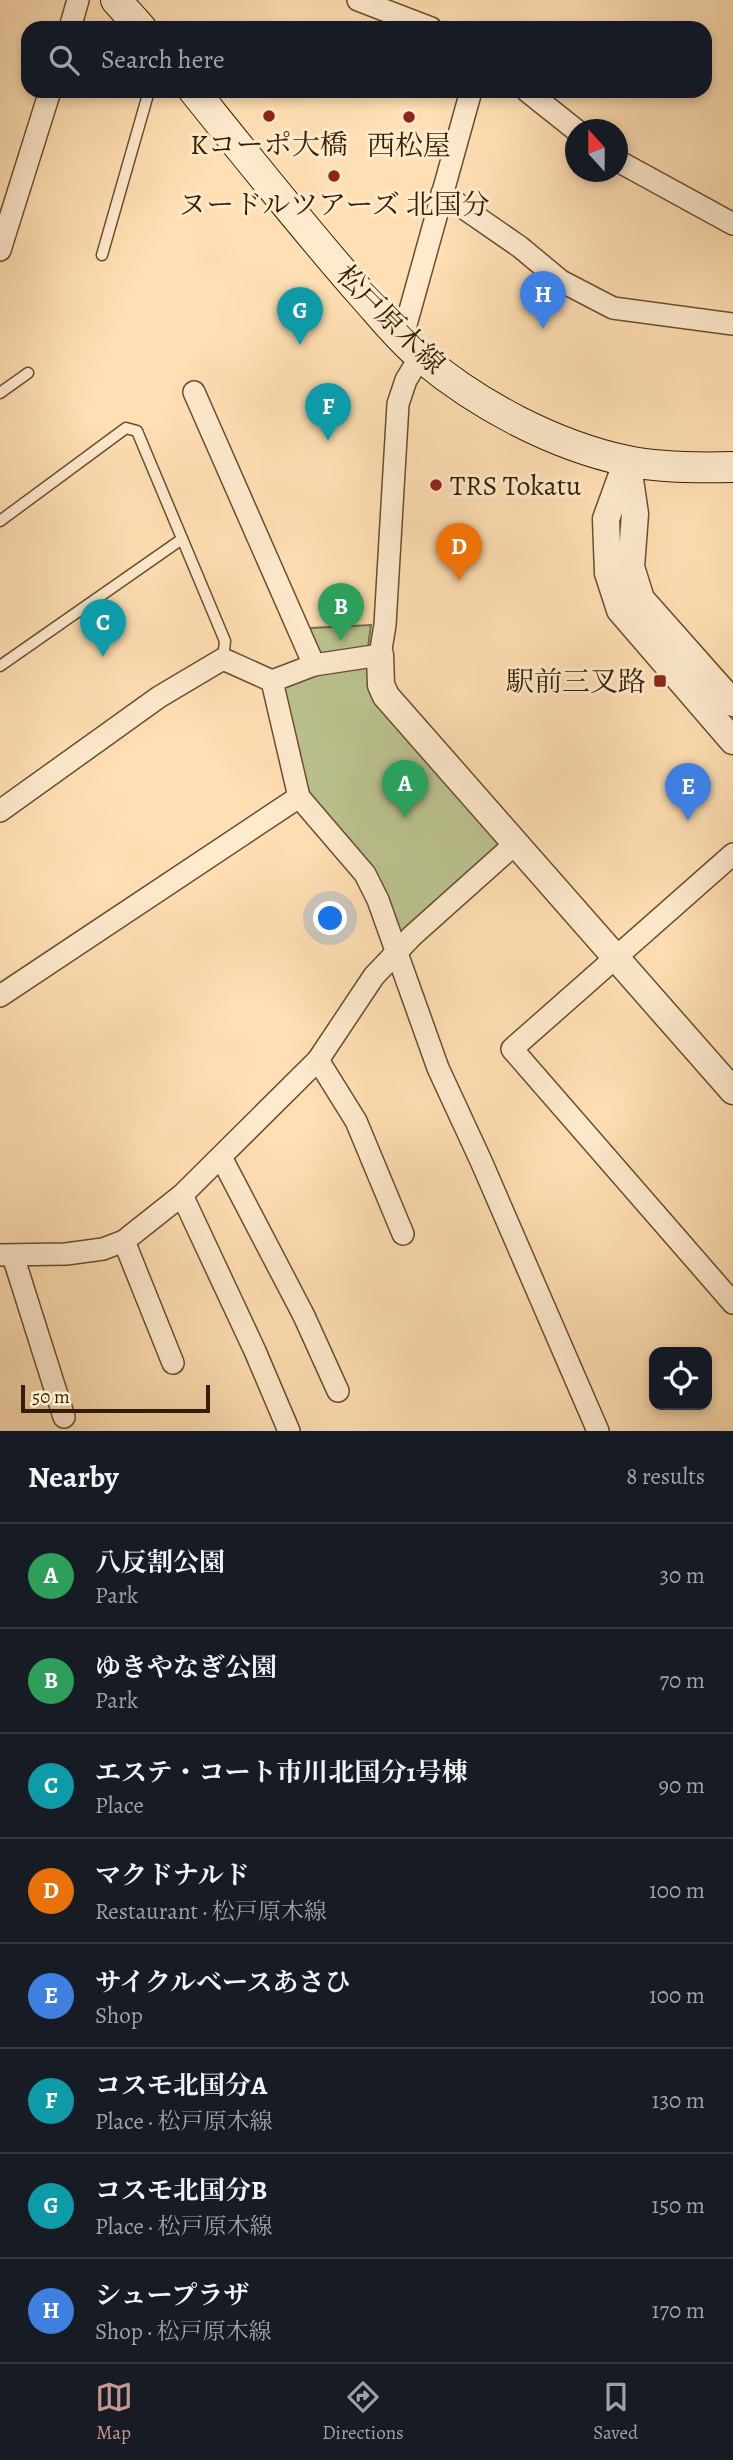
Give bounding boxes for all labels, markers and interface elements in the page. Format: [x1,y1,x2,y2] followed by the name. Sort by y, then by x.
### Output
[21,21,712,98] search box
[45,41,83,79] icon: search
[101,42,225,77] text: Search here
[261,108,277,124] marker: Kコーポ大橋
[401,109,417,125] marker: 西松屋
[565,119,628,182] north arrow
[190,126,348,164] place label: Kコーポ大橋
[367,127,451,165] place label: 西松屋
[326,168,342,184] marker: ヌードルツアーズ 北国分
[178,186,490,224] place label: ヌードルツアーズ 北国分
[327,257,453,383] street label: 松戸原木線
[520,271,566,329] pin: H
[277,287,323,345] pin: G
[305,383,351,441] pin: F
[450,467,582,505] place label: TRS Tokatu
[428,477,444,493] marker: TRS Tokatu
[436,523,482,581] pin: D
[318,583,364,641] pin: B
[80,599,126,657] pin: C
[506,663,646,701] place label: 駅前三叉路
[652,673,668,689] marker: 駅前三叉路
[382,760,428,818] pin: A
[665,763,711,821] pin: E
[313,901,347,935] your location
[649,1347,712,1410] map controls
[649,1347,712,1410] button: locate
[21,1382,210,1414] scale bar
[32,1384,70,1410] text: 50 m
[28,1457,119,1497] text: Nearby
[626,1461,705,1492] text: 8 results
[95,1545,225,1580] text: 八反割公園
[44,1560,58,1591] text: A
[659,1560,705,1591] text: 30 m
[95,1580,138,1611] text: Park
[95,1650,277,1685] text: ゆきやなぎ公園
[44,1665,58,1696] text: B
[659,1665,705,1696] text: 70 m
[95,1685,138,1716] text: Park
[95,1755,468,1790] text: エステ・コート市川北国分1号棟
[44,1770,58,1801] text: C
[659,1770,705,1801] text: 90 m
[95,1790,144,1821] text: Place
[95,1858,250,1893] text: マクドナルド
[43,1875,59,1906] text: D
[649,1875,705,1906] text: 100 m
[95,1896,327,1927] text: Restaurant · 松戸原木線
[95,1965,351,2000] text: サイクルベースあさひ
[44,1980,58,2011] text: E
[649,1980,705,2011] text: 100 m
[95,2000,143,2031] text: Shop
[95,2068,267,2103] text: コスモ北国分A
[45,2085,57,2116] text: F
[652,2085,705,2116] text: 130 m
[95,2106,272,2137] text: Place · 松戸原木線
[95,2173,267,2208] text: コスモ北国分B
[43,2190,59,2221] text: G
[651,2190,705,2221] text: 150 m
[95,2211,272,2242] text: Place · 松戸原木線
[95,2278,249,2313] text: シュープラザ
[42,2295,60,2326] text: H
[652,2295,705,2326] text: 170 m
[95,2316,272,2347] text: Shop · 松戸原木線
[95,2378,133,2446] tab: Map
[322,2378,404,2446] tab: Directions
[593,2378,638,2446] tab: Saved

